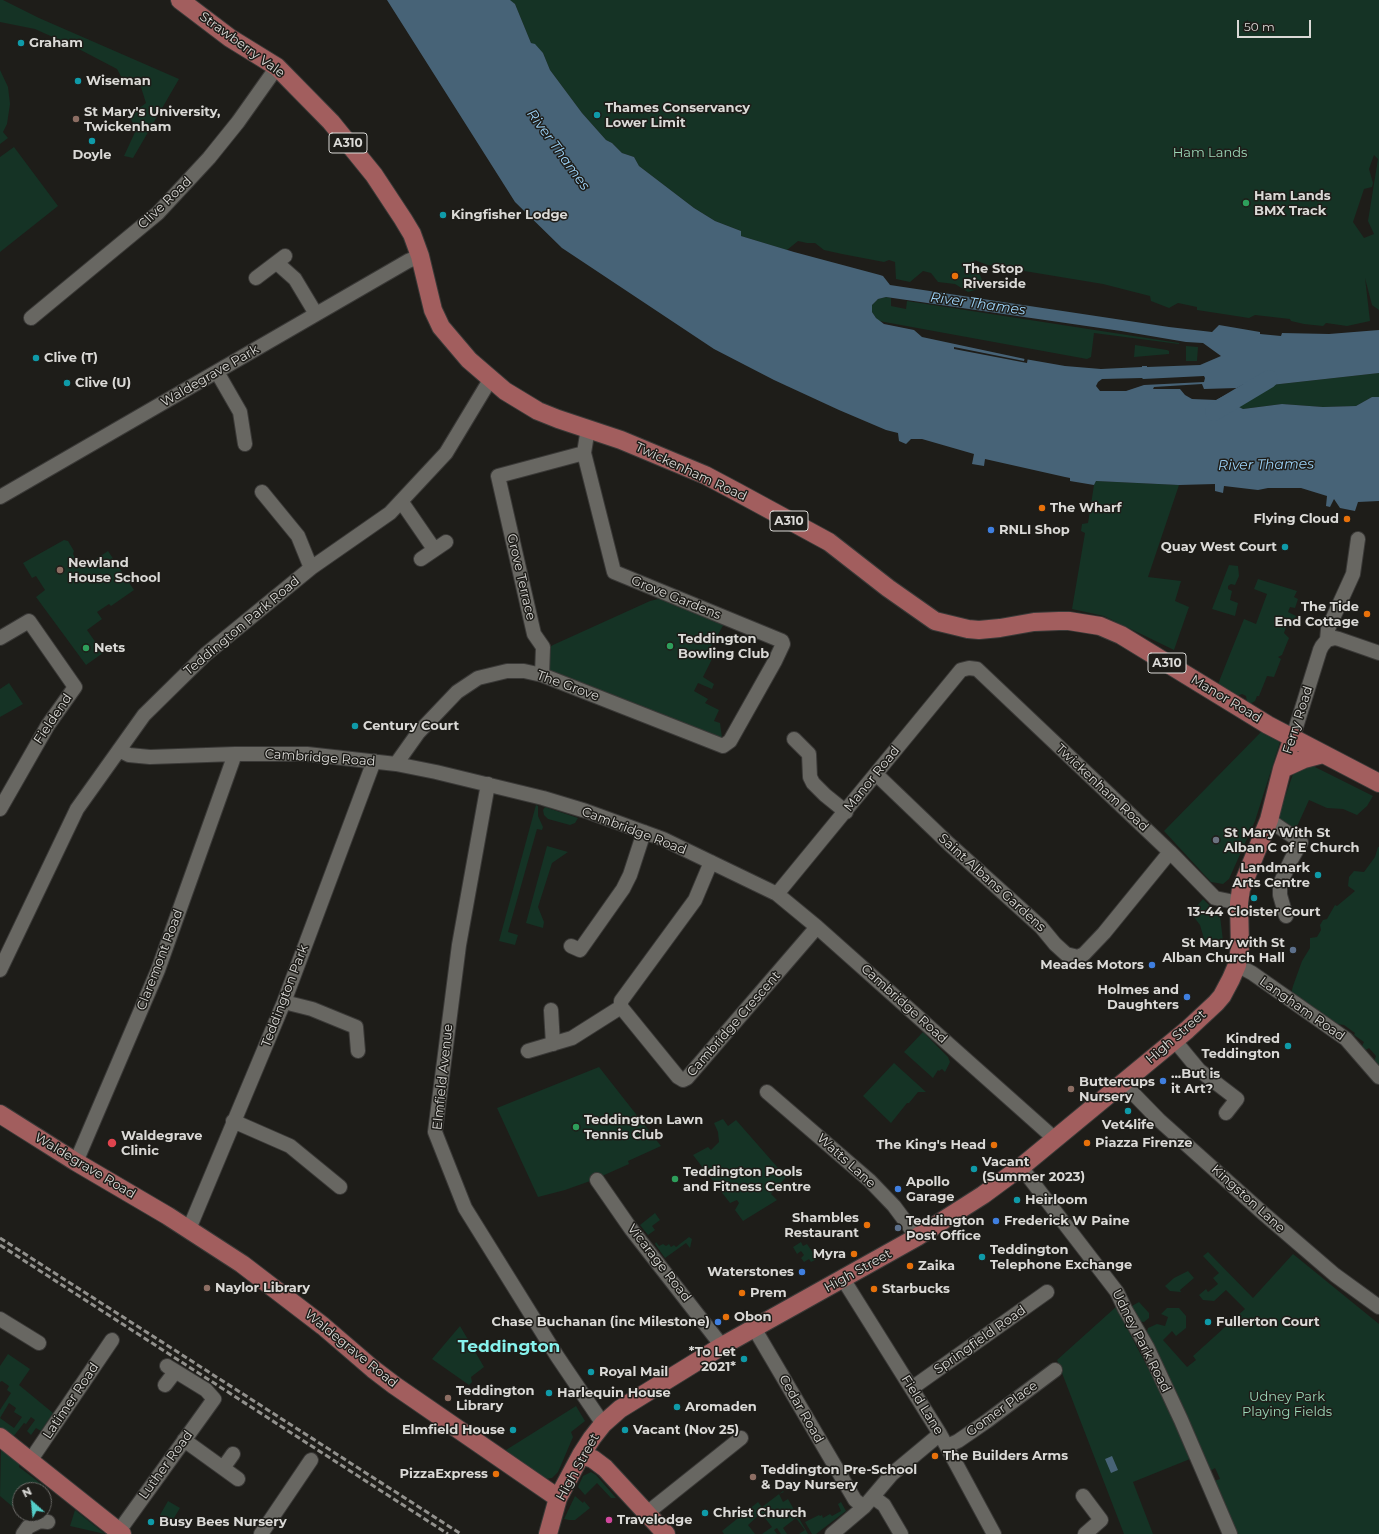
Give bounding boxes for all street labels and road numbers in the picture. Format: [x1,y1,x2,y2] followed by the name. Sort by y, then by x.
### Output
[196,9,288,81] street label: Strawberry Vale
[329,133,367,153] road number: A310
[135,174,195,232] street label: Clive Road
[158,342,262,410] street label: Waldegrave Park
[633,439,749,505] street label: Twickenham Road
[770,511,808,531] road number: A310
[503,532,539,622] street label: Grove Terrace
[181,573,303,679] street label: Teddington Park Road
[629,573,723,623] street label: Grove Gardens
[1148,653,1186,673] road number: A310
[535,668,601,704] street label: The Grove
[1188,672,1264,726] street label: Manor Road
[1280,684,1316,756] street label: Ferry Road
[31,691,75,747] street label: Fieldend
[1052,741,1152,835] street label: Twickenham Road
[841,743,903,815] street label: Manor Road
[264,746,376,770] street label: Cambridge Road
[579,804,689,858] street label: Cambridge Road
[935,831,1049,935] street label: Saint Albans Gardens
[134,907,186,1013] street label: Claremont Road
[258,943,312,1049] street label: Teddington Park
[858,961,950,1047] street label: Cambridge Road
[684,968,784,1080] street label: Cambridge Crescent
[1256,974,1348,1044] street label: Langham Road
[1143,1007,1209,1067] street label: High Street
[430,1023,456,1131] street label: Elmfield Avenue
[32,1130,138,1202] street label: Waldegrave Road
[813,1131,879,1191] street label: Watts Lane
[1208,1162,1288,1236] street label: Kingston Lane
[624,1221,694,1305] street label: Vicarage Road
[822,1246,894,1296] street label: High Street
[1108,1287,1174,1395] street label: Udney Park Road
[931,1302,1029,1378] street label: Springfield Road
[301,1307,401,1391] street label: Waldegrave Road
[40,1360,102,1442] street label: Latimer Road
[775,1372,827,1446] street label: Cedar Road
[898,1372,946,1438] street label: Field Lane
[963,1378,1041,1440] street label: Gomer Place
[136,1428,196,1502] street label: Luther Road
[553,1431,603,1503] street label: High Street

